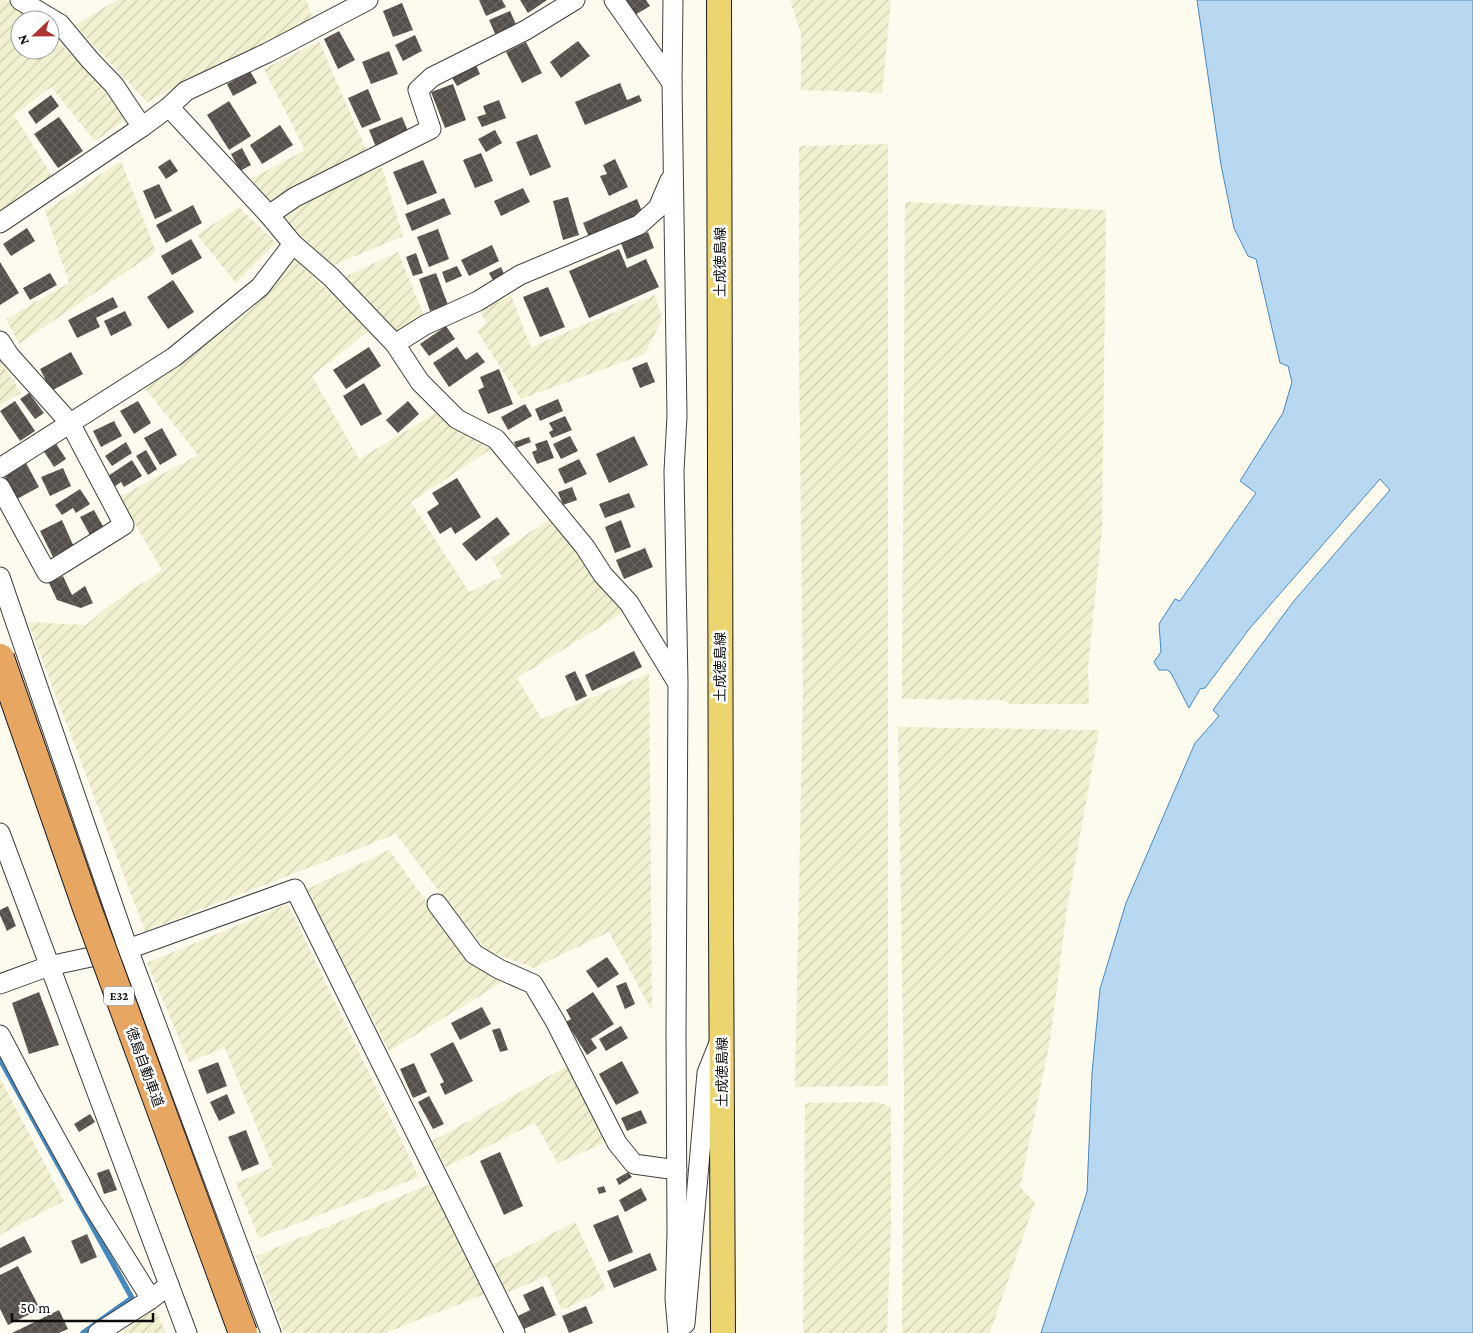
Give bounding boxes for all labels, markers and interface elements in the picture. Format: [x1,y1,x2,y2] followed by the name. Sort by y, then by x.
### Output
[10,10,60,60] north arrow
[14,32,32,47] text: N
[712,227,728,297] street label: 土成徳島線
[712,632,728,702] street label: 土成徳島線
[104,986,134,1006] road number: E32
[123,1025,167,1109] street label: 徳島自動車道
[714,1037,730,1107] street label: 土成徳島線
[12,1290,154,1322] scale bar
[20,1300,50,1316] text: 50 m

